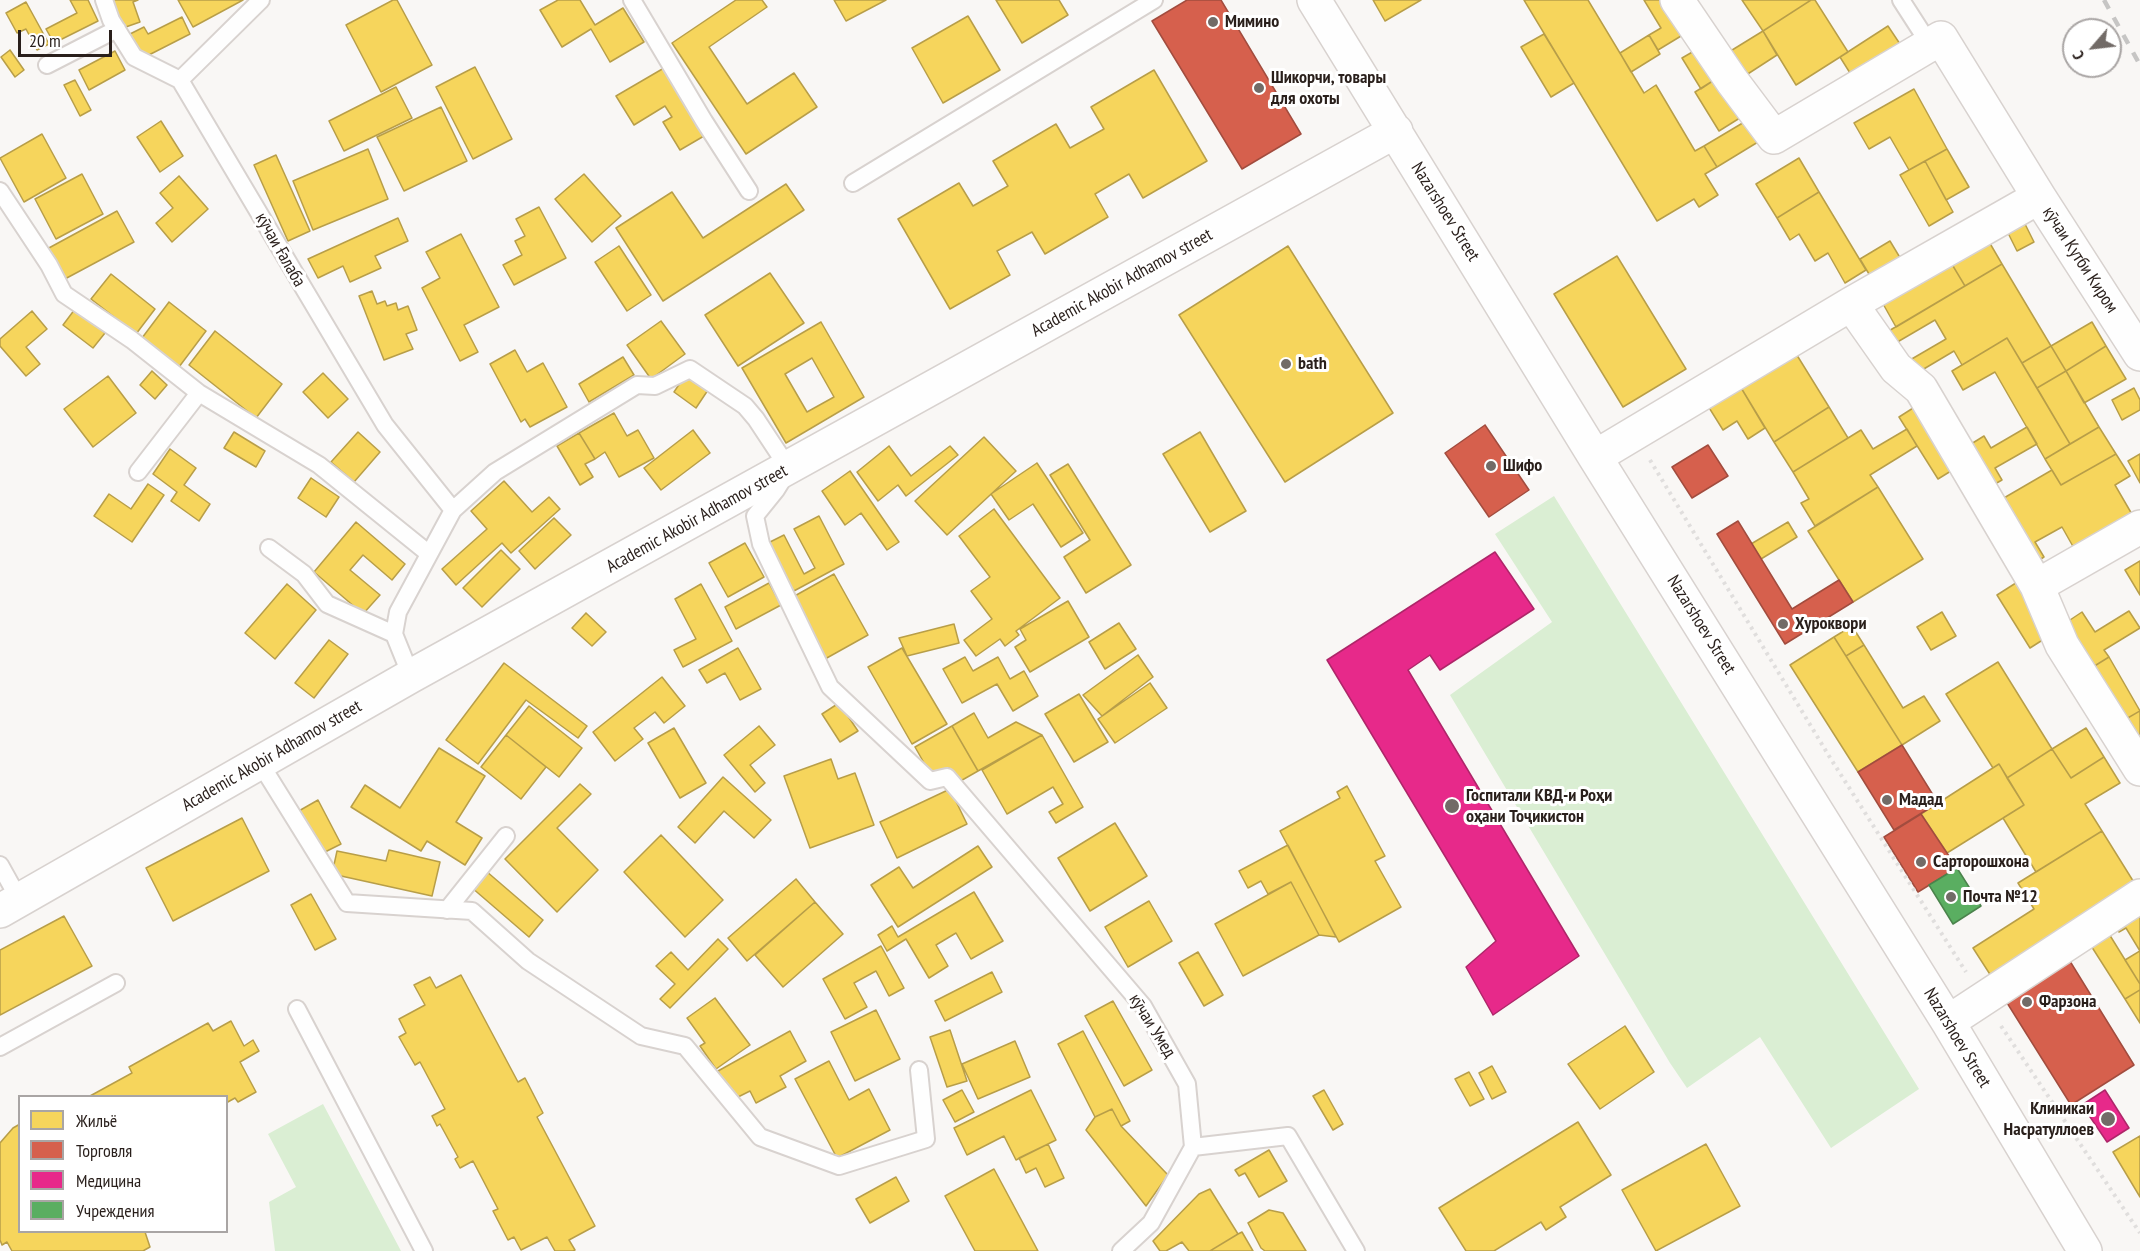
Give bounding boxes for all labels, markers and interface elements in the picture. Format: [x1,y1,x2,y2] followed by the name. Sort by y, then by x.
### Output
[1225,11,1279,33] place label: Мимино
[1206,15,1220,29] marker: Мимино
[21,18,116,56] scale bar
[2062,18,2122,78] north arrow
[29,29,61,52] text: 20 m
[2067,48,2088,63] text: С
[1271,67,1386,110] place label: Шикорчи, товары для охоты
[1252,81,1266,95] marker: Шикорчи, товары для охоты
[1406,159,1484,265] street label: Nazarshoev Street
[2038,203,2122,317] street label: кӯчаи Кутби Киром
[250,209,310,291] street label: кӯчаи Ғалаба
[1028,224,1216,342] street label: Academic Akobir Adhamov street
[1298,353,1327,375] place label: bath
[1279,357,1293,371] marker: bath
[1503,455,1542,477] place label: Шифо
[1484,459,1498,473] marker: Шифо
[603,460,791,578] street label: Academic Akobir Adhamov street
[1662,572,1740,678] street label: Nazarshoev Street
[1795,613,1866,635] place label: Хуроквори
[1776,617,1790,631] marker: Хуроквори
[178,696,366,816] street label: Academic Akobir Adhamov street
[1466,785,1612,828] place label: Госпитали КВД-и Роҳи оҳани Тоҷикистон
[1899,789,1943,811] place label: Мадад
[1880,793,1894,807] marker: Мадад
[1443,797,1461,815] marker: Госпитали КВД-и Роҳи оҳани Тоҷикистон
[1933,851,2029,873] place label: Сарторошхона
[1914,855,1928,869] marker: Сарторошхона
[1963,886,2038,908] place label: Почта №12
[1944,890,1958,904] marker: Почта №12
[1919,984,1995,1092] street label: Nazarshoev Street
[1124,990,1180,1062] street label: кӯчаи Умед
[2039,991,2096,1013] place label: Фарзона
[2020,995,2034,1009] marker: Фарзона
[18,1095,228,1233] legend
[2004,1098,2094,1140] place label: Клиникаи Насратуллоев
[76,1109,117,1132] text: Жильё
[2099,1110,2117,1128] marker: Клиникаи Насратуллоев
[76,1139,132,1162] text: Торговля
[76,1169,141,1192] text: Медицина
[76,1199,154,1222] text: Учреждения

